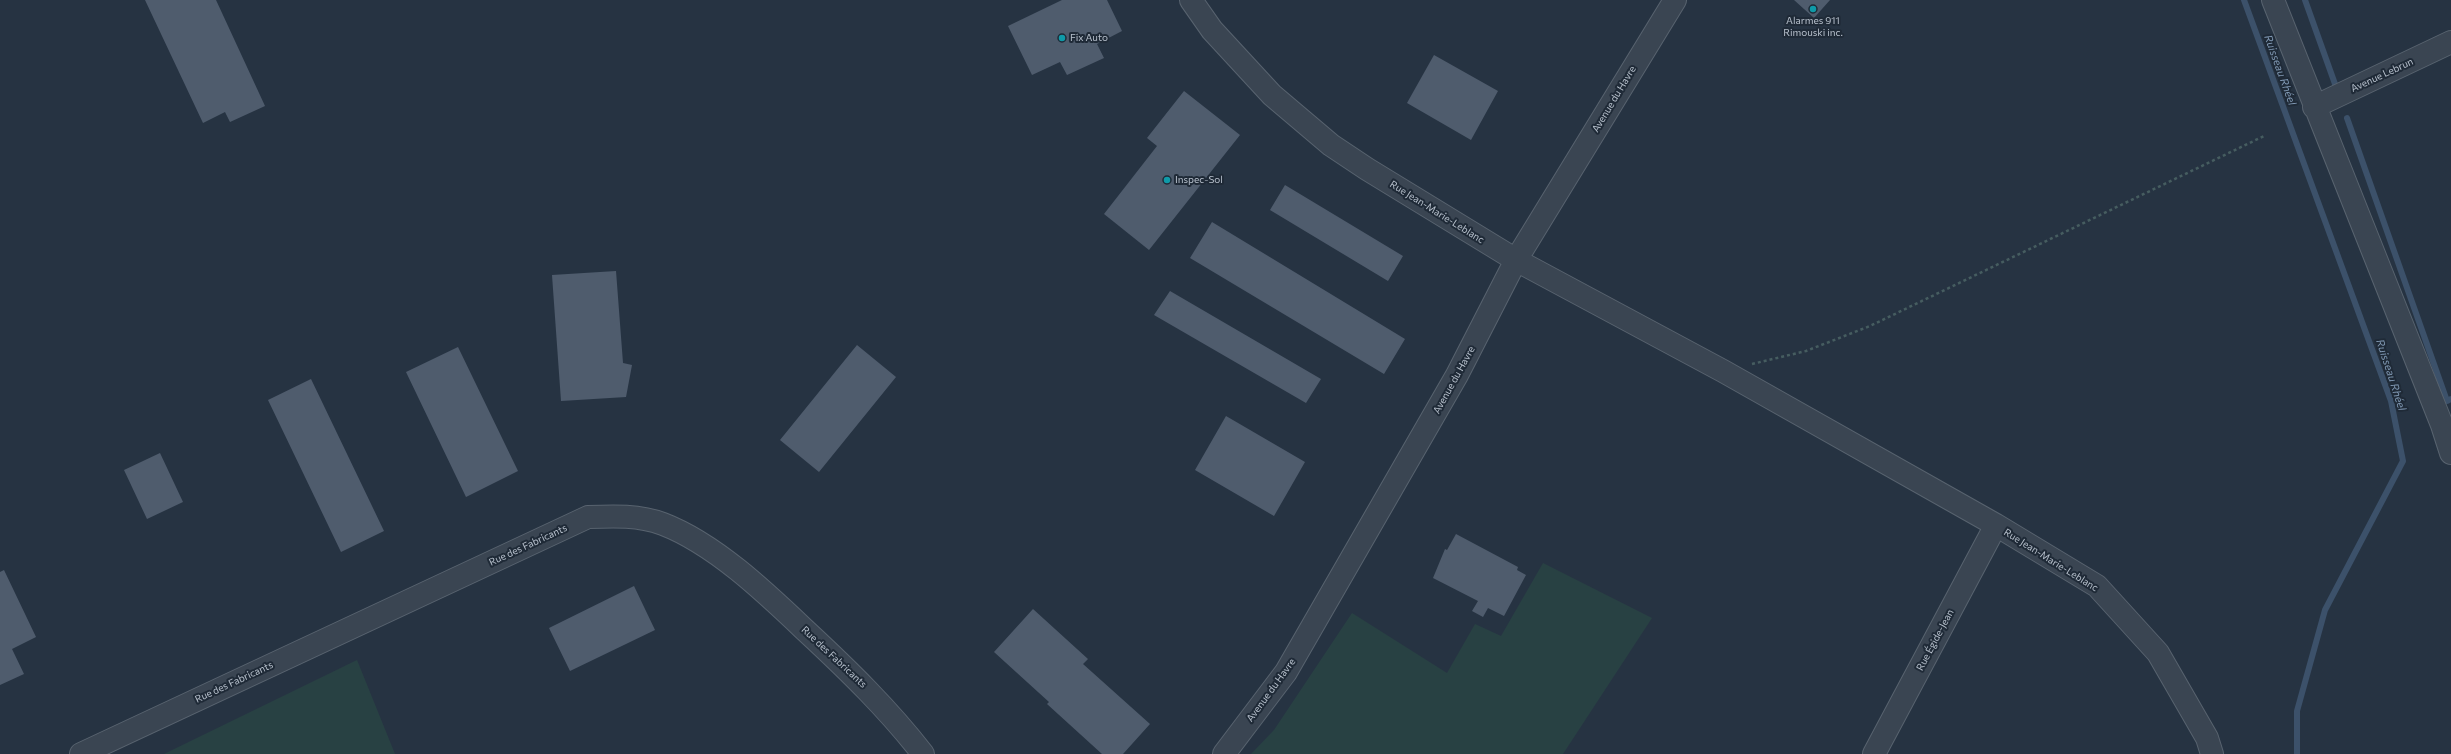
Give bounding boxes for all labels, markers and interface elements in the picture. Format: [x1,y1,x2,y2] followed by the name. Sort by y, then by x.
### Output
[1808,4,1818,14] marker: Alarmes 911 Rimouski inc.
[1783,15,1843,38] place label: Alarmes 911 Rimouski inc.
[1070,32,1108,44] place label: Fix Auto
[1057,33,1067,43] marker: Fix Auto
[2261,33,2299,107] water label: Ruisseau Rhéel
[2349,55,2415,95] street label: Avenue Lebrun
[1589,64,1639,134] street label: Avenue du Havre
[1175,174,1223,186] place label: Inspec-Sol
[1162,175,1172,185] marker: Inspec-Sol
[1388,178,1486,246] street label: Rue Jean-Marie-Leblanc
[2373,338,2409,412] water label: Ruisseau Rhéel
[1430,344,1478,416] street label: Avenue du Havre
[487,522,569,568] street label: Rue des Fabricants
[2002,526,2100,594] street label: Rue Jean-Marie-Leblanc
[1914,607,1956,673] street label: Rue Égide-Jean
[799,624,869,690] street label: Rue des Fabricants
[1244,656,1298,724] street label: Avenue du Havre
[193,659,275,705] street label: Rue des Fabricants

